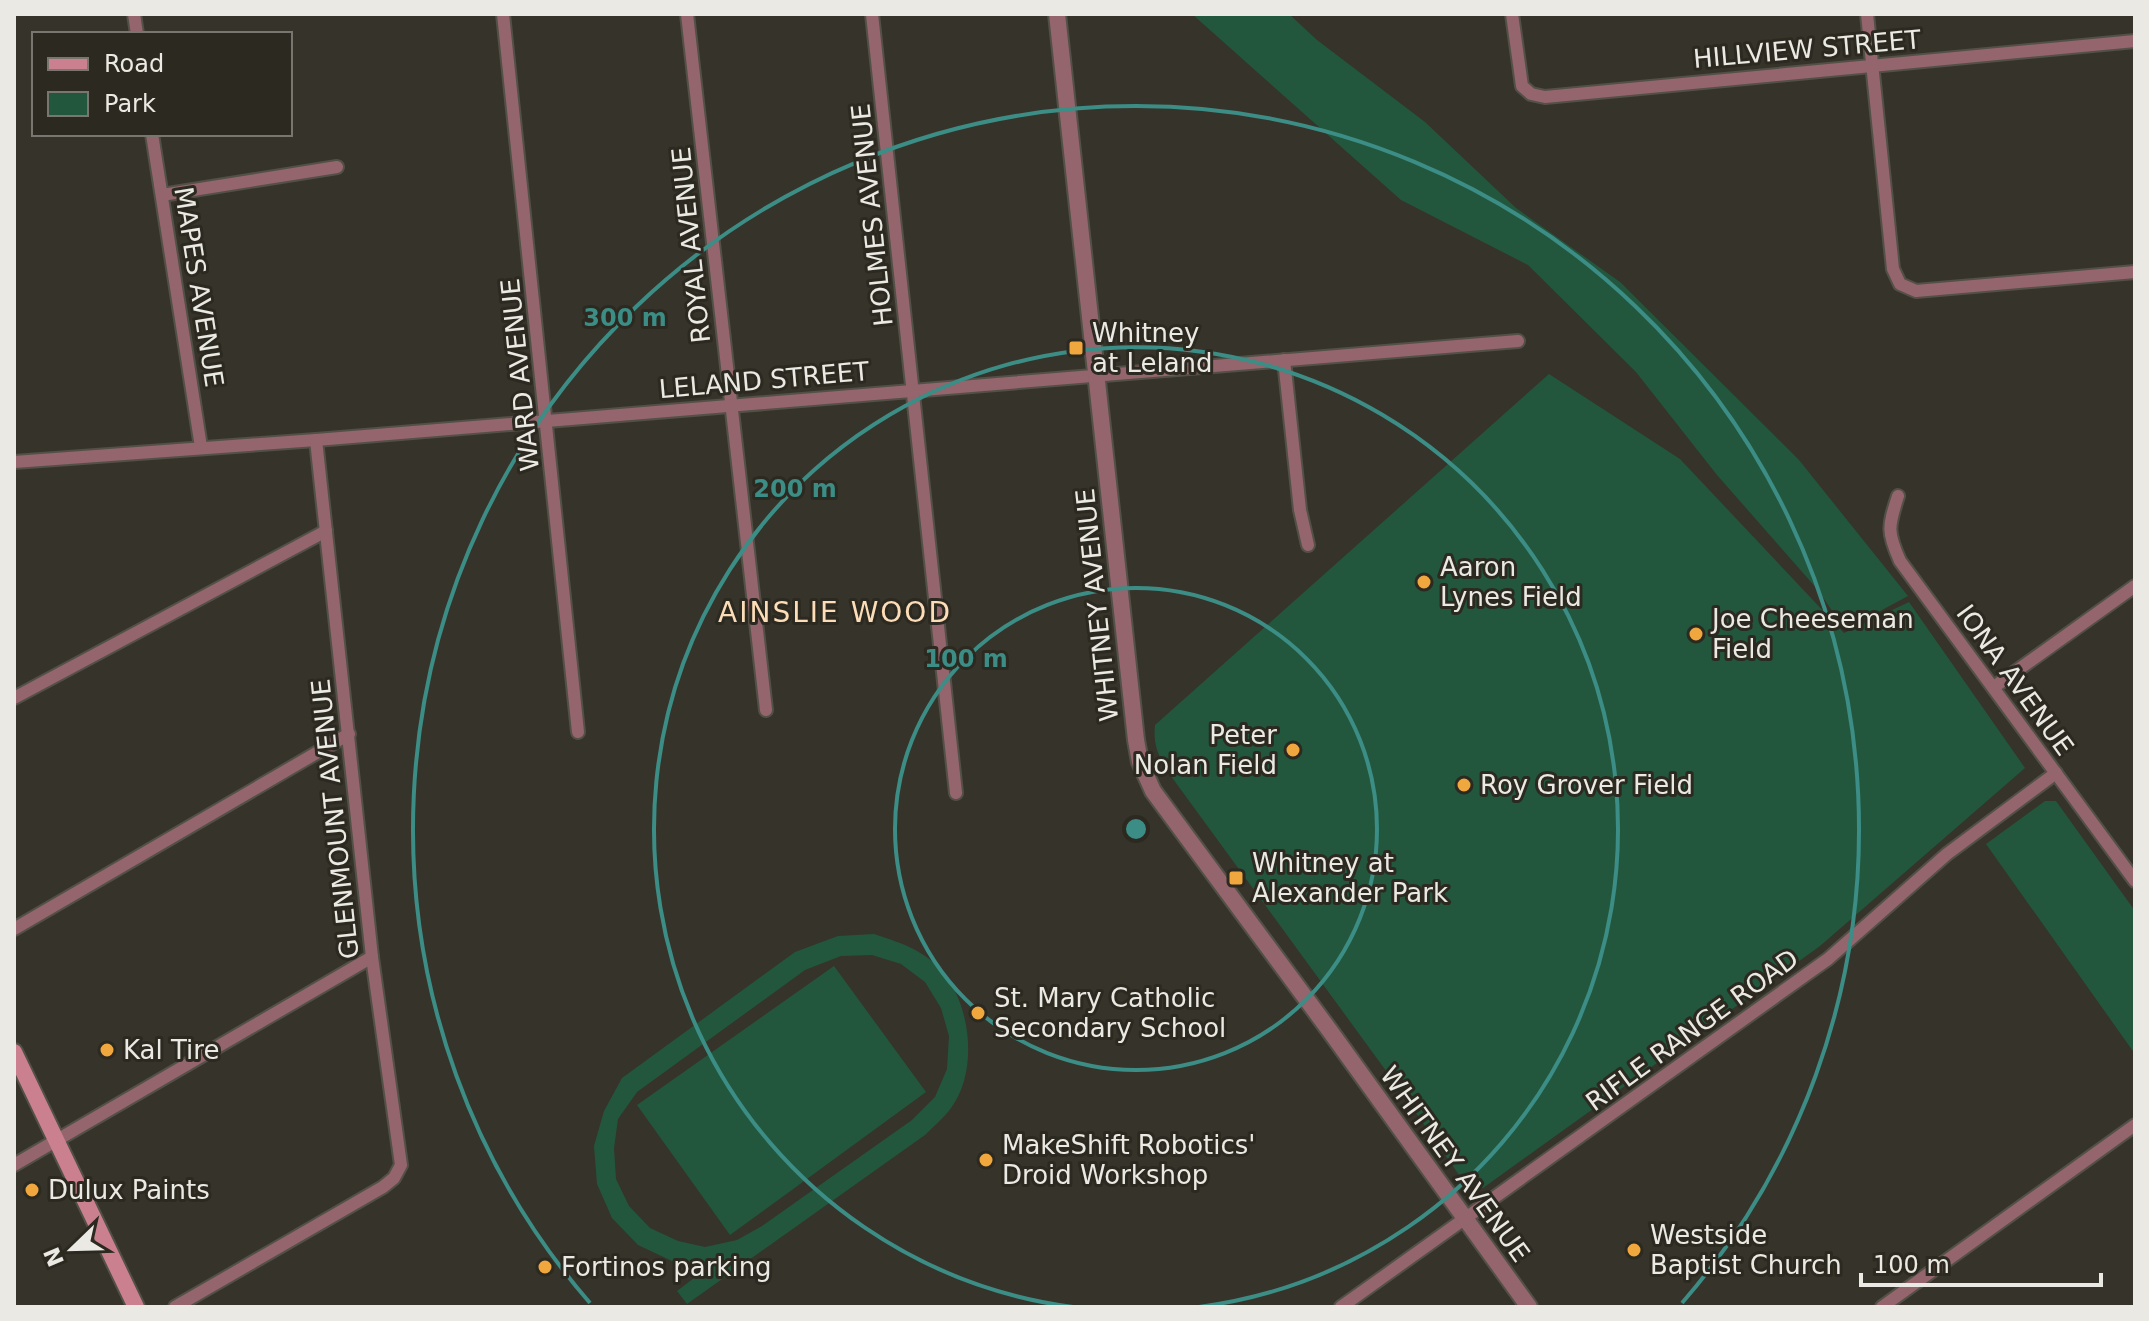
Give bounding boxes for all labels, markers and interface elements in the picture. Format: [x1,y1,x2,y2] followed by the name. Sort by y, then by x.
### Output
[1692,24,1922,74] street label: HILLVIEW STREET
[32,32,292,136] legend
[104,50,164,78] text: Road
[104,90,156,118] text: Park
[845,102,899,328] street label: HOLMES AVENUE
[666,146,716,344] street label: ROYAL AVENUE
[168,185,230,389] street label: MAPES AVENUE
[495,277,545,473] street label: WARD AVENUE
[583,304,667,332] text: 300 m
[1092,318,1213,378] place label: Whitney at Leland
[1067,339,1085,357] marker: Whitney at Leland
[658,356,870,404] street label: LELAND STREET
[753,475,837,503] text: 200 m
[1070,487,1124,723] street label: WHITNEY AVENUE
[1440,552,1582,612] place label: Aaron Lynes Field
[1415,573,1433,591] marker: Aaron Lynes Field
[718,596,952,629] district label: AINSLIE WOOD
[1950,599,2080,761] street label: IONA AVENUE
[1710,604,1914,664] place label: Joe Cheeseman Field
[1687,625,1705,643] marker: Joe Cheeseman Field
[924,645,1008,673] text: 100 m
[305,678,365,960] street label: GLENMOUNT AVENUE
[1134,720,1277,780] place label: Peter Nolan Field
[1284,741,1302,759] marker: Peter Nolan Field
[1480,770,1693,800] place label: Roy Grover Field
[1455,776,1473,794] marker: Roy Grover Field
[1122,815,1150,843] centre of rings
[1252,848,1448,908] place label: Whitney at Alexander Park
[1227,869,1245,887] marker: Whitney at Alexander Park
[1580,943,1804,1117] street label: RIFLE RANGE ROAD
[994,983,1226,1043] place label: St. Mary Catholic Secondary School
[969,1004,987,1022] marker: St. Mary Catholic Secondary School
[123,1035,219,1065] place label: Kal Tire
[98,1041,116,1059] marker: Kal Tire
[1374,1060,1536,1268] street label: WHITNEY AVENUE
[1002,1130,1255,1190] place label: MakeShift Robotics' Droid Workshop
[977,1151,995,1169] marker: MakeShift Robotics' Droid Workshop
[48,1175,210,1205] place label: Dulux Paints
[23,1181,41,1199] marker: Dulux Paints
[32,1209,112,1289] north arrow
[1650,1220,1842,1280] place label: Westside Baptist Church
[1861,1237,2101,1287] scale bar
[1625,1241,1643,1259] marker: Westside Baptist Church
[39,1243,69,1270] text: N
[1873,1251,1950,1279] text: 100 m
[561,1252,772,1282] place label: Fortinos parking
[536,1258,554,1276] marker: Fortinos parking

